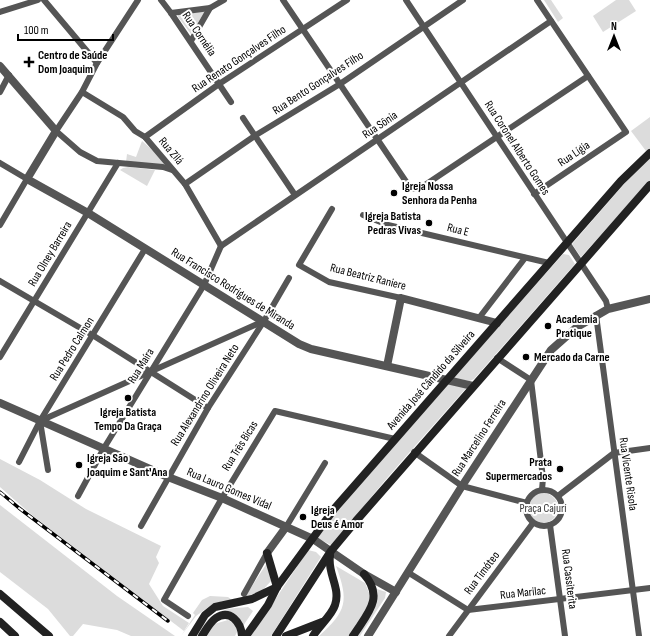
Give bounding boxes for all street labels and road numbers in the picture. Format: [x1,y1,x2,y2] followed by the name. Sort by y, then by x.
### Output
[179,9,220,59] street label: Rua Cornélia
[189,22,289,96] street label: Rua Renato Gonçalves Filho
[270,48,366,118] street label: Rua Bento Gonçalves Filho
[481,98,553,198] street label: Rua Coronel Alberto Gomes
[360,108,401,142] street label: Rua Sônia
[155,134,187,168] street label: Rua Zilá
[555,138,593,170] street label: Rua Lígia
[25,218,75,289] street label: Rua Olney Barreira
[445,220,471,240] street label: Rua E
[168,245,298,334] street label: Rua Francisco Rodrigues de Miranda
[328,260,408,294] street label: Rua Beatriz Raniere
[46,314,98,384] street label: Rua Pedro Calmon
[383,327,479,434] street label: Avenida José Cândido da Silveira
[167,341,243,449] street label: Rua Alexandrino Oliveira Neto
[124,345,158,386] street label: Rua Maíra
[448,396,510,480] street label: Rua Marcelino Ferreira
[219,418,261,474] street label: Rua Três Bicas
[615,436,641,512] street label: Rua Vicente Risola
[184,464,274,514] street label: Rua Lauro Gomes Vidal
[461,548,503,598] street label: Rua Timóteo
[558,548,580,610] street label: Rua Cassiterita
[499,583,547,603] street label: Rua Marilac

